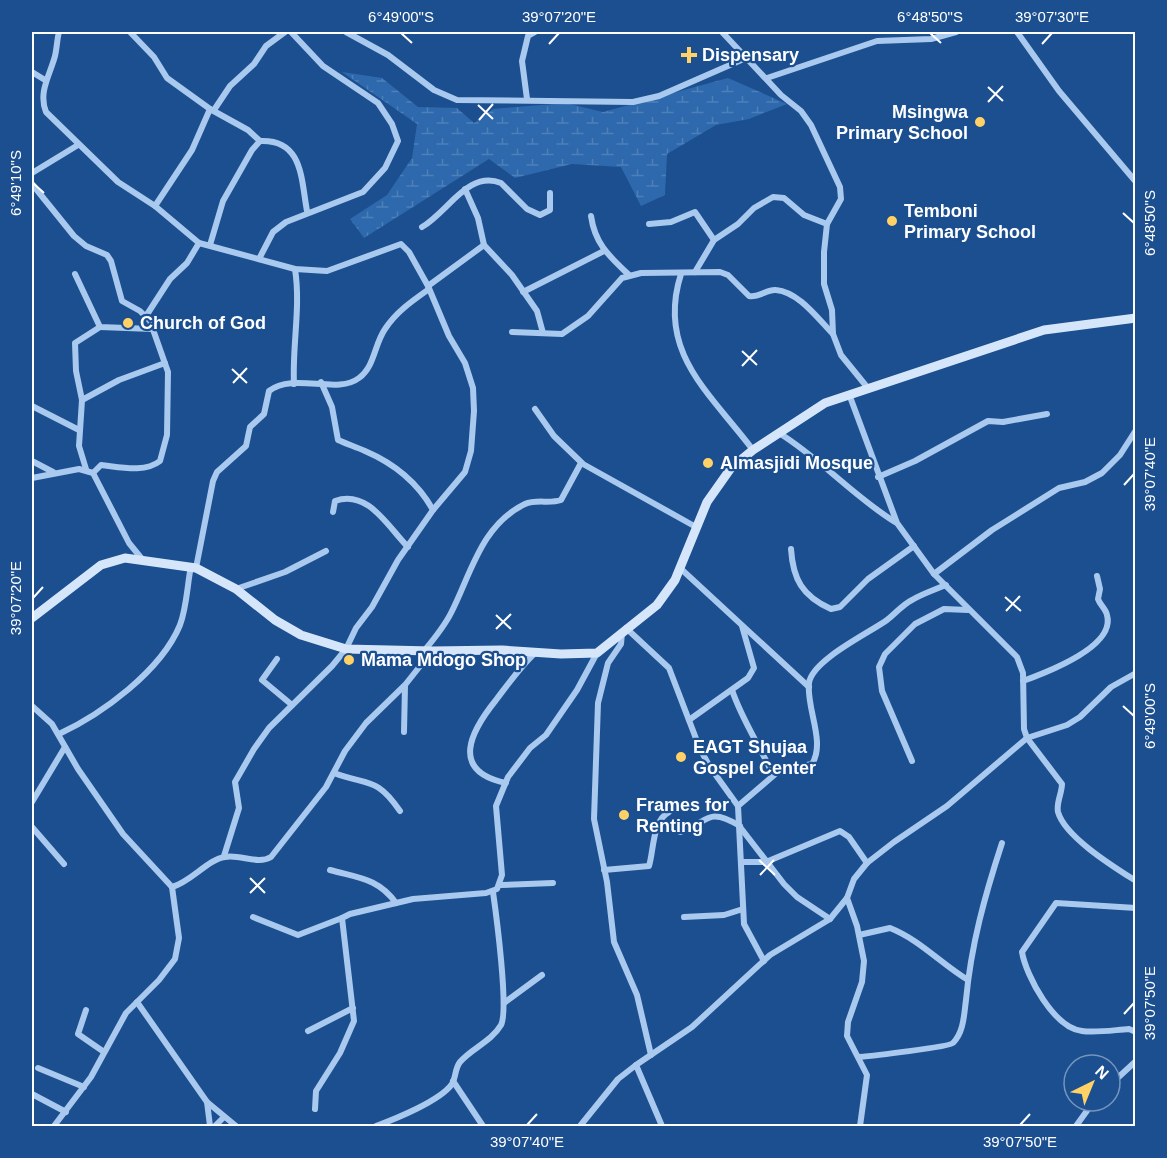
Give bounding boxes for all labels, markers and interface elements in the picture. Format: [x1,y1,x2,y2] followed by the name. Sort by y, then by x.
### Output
[368,8,434,25] text: 6°49'00"S
[522,8,596,25] text: 39°07'20"E
[897,8,963,25] text: 6°48'50"S
[1015,8,1089,25] text: 39°07'30"E
[702,45,799,65] place label: Dispensary
[680,46,698,64] marker: Dispensary
[836,102,969,143] place label: Msingwa Primary School
[973,115,987,129] marker: Msingwa Primary School
[7,150,24,216] text: 6°49'10"S
[1141,190,1158,256] text: 6°48'50"S
[904,201,1036,242] place label: Temboni Primary School
[885,214,899,228] marker: Temboni Primary School
[140,313,266,333] place label: Church of God
[121,316,135,330] marker: Church of God
[1141,437,1158,511] text: 39°07'40"E
[720,453,873,473] place label: Almasjidi Mosque
[701,456,715,470] marker: Almasjidi Mosque
[7,561,24,635] text: 39°07'20"E
[361,650,526,670] place label: Mama Mdogo Shop
[342,653,356,667] marker: Mama Mdogo Shop
[1141,683,1158,749] text: 6°49'00"S
[693,737,816,778] place label: EAGT Shujaa Gospel Center
[674,750,688,764] marker: EAGT Shujaa Gospel Center
[636,795,729,836] place label: Frames for Renting
[617,808,631,822] marker: Frames for Renting
[1141,966,1158,1040] text: 39°07'50"E
[1062,1053,1122,1113] north arrow
[1092,1062,1112,1083] text: N
[490,1133,564,1150] text: 39°07'40"E
[983,1133,1057,1150] text: 39°07'50"E

